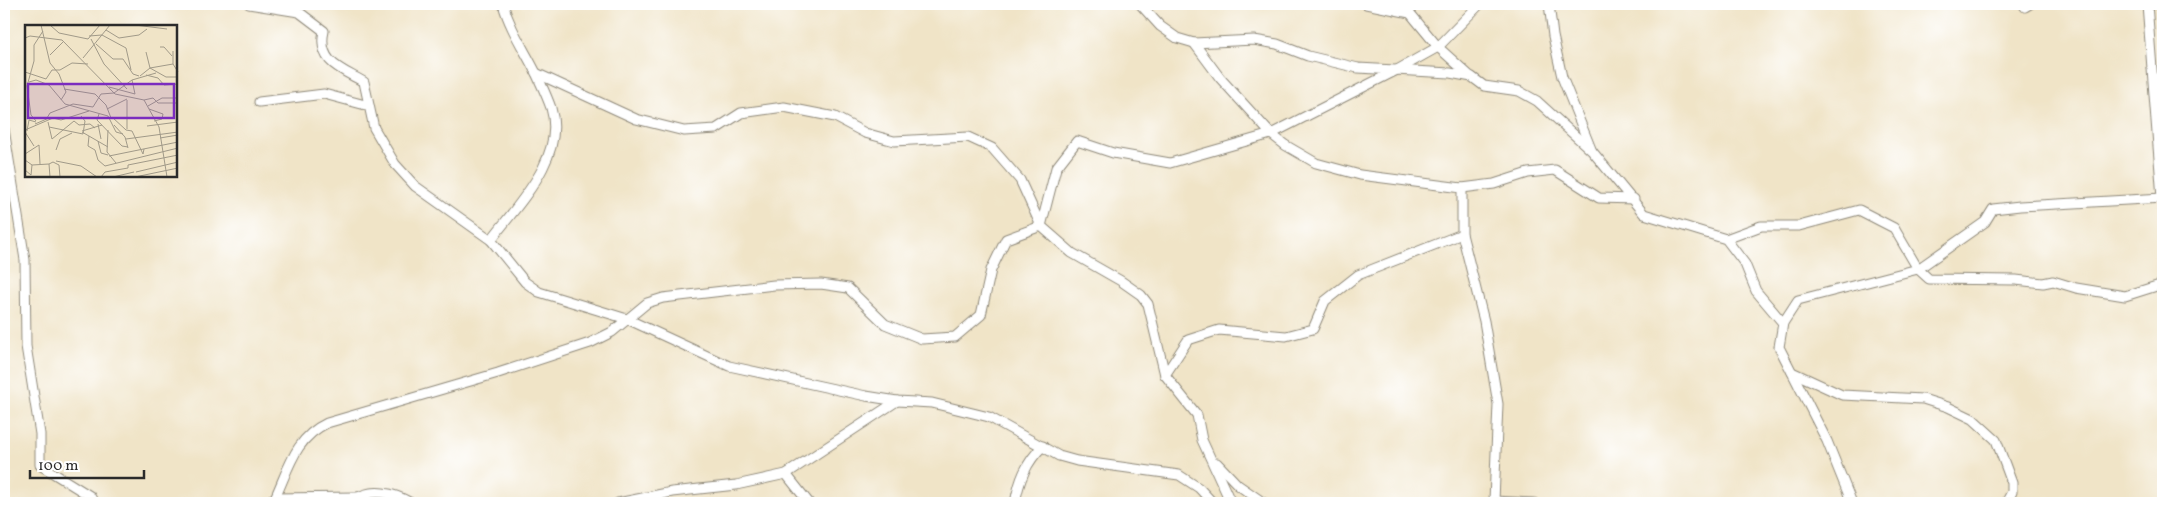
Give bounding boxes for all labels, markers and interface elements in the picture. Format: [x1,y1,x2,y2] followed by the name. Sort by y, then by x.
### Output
[25,25,178,178] inset map
[30,447,144,479] scale bar
[38,456,78,477] text: 100 m

